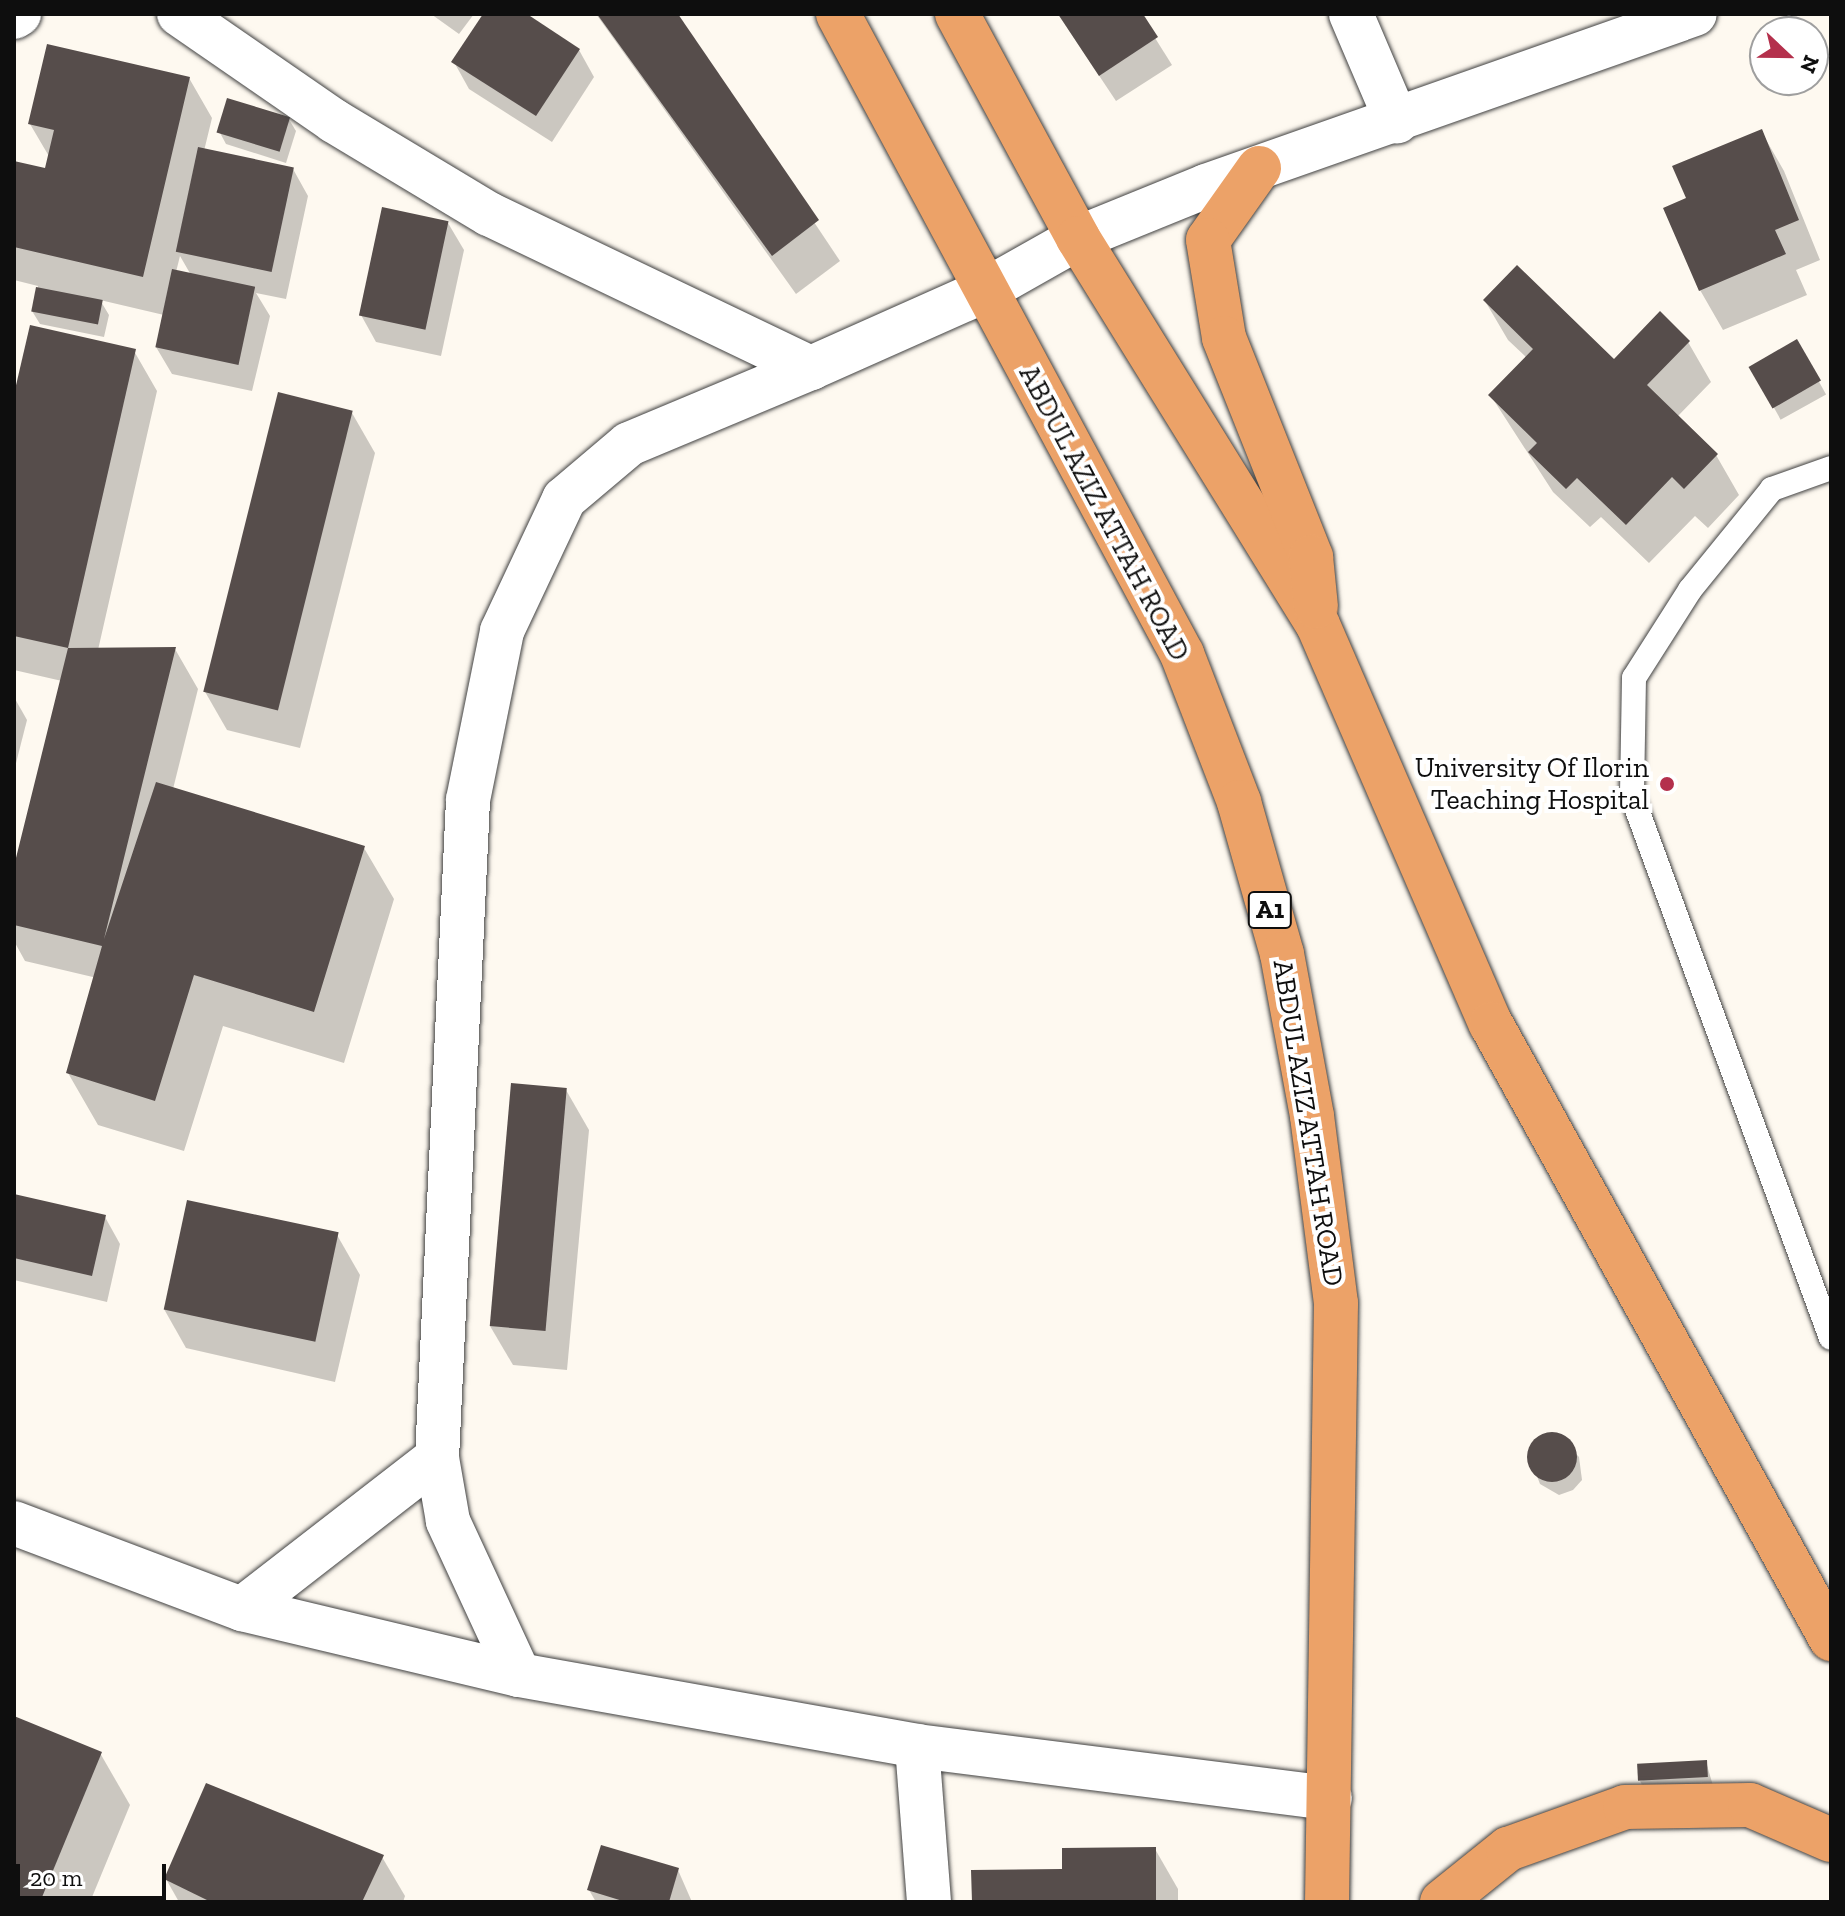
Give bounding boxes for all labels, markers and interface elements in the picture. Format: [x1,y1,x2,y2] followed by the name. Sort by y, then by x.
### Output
[1749,16,1829,96] north arrow
[1794,52,1826,77] text: N
[1011,359,1197,667] street label: ABDUL AZIZ ATTAH ROAD
[1414,751,1649,817] place label: University Of Ilorin Teaching Hospital
[1656,773,1678,795] marker: University Of Ilorin Teaching Hospital
[1246,888,1294,932] road number: A1
[1265,956,1351,1290] street label: ABDUL AZIZ ATTAH ROAD
[20,1848,170,1898] scale bar
[30,1863,82,1892] text: 20 m

